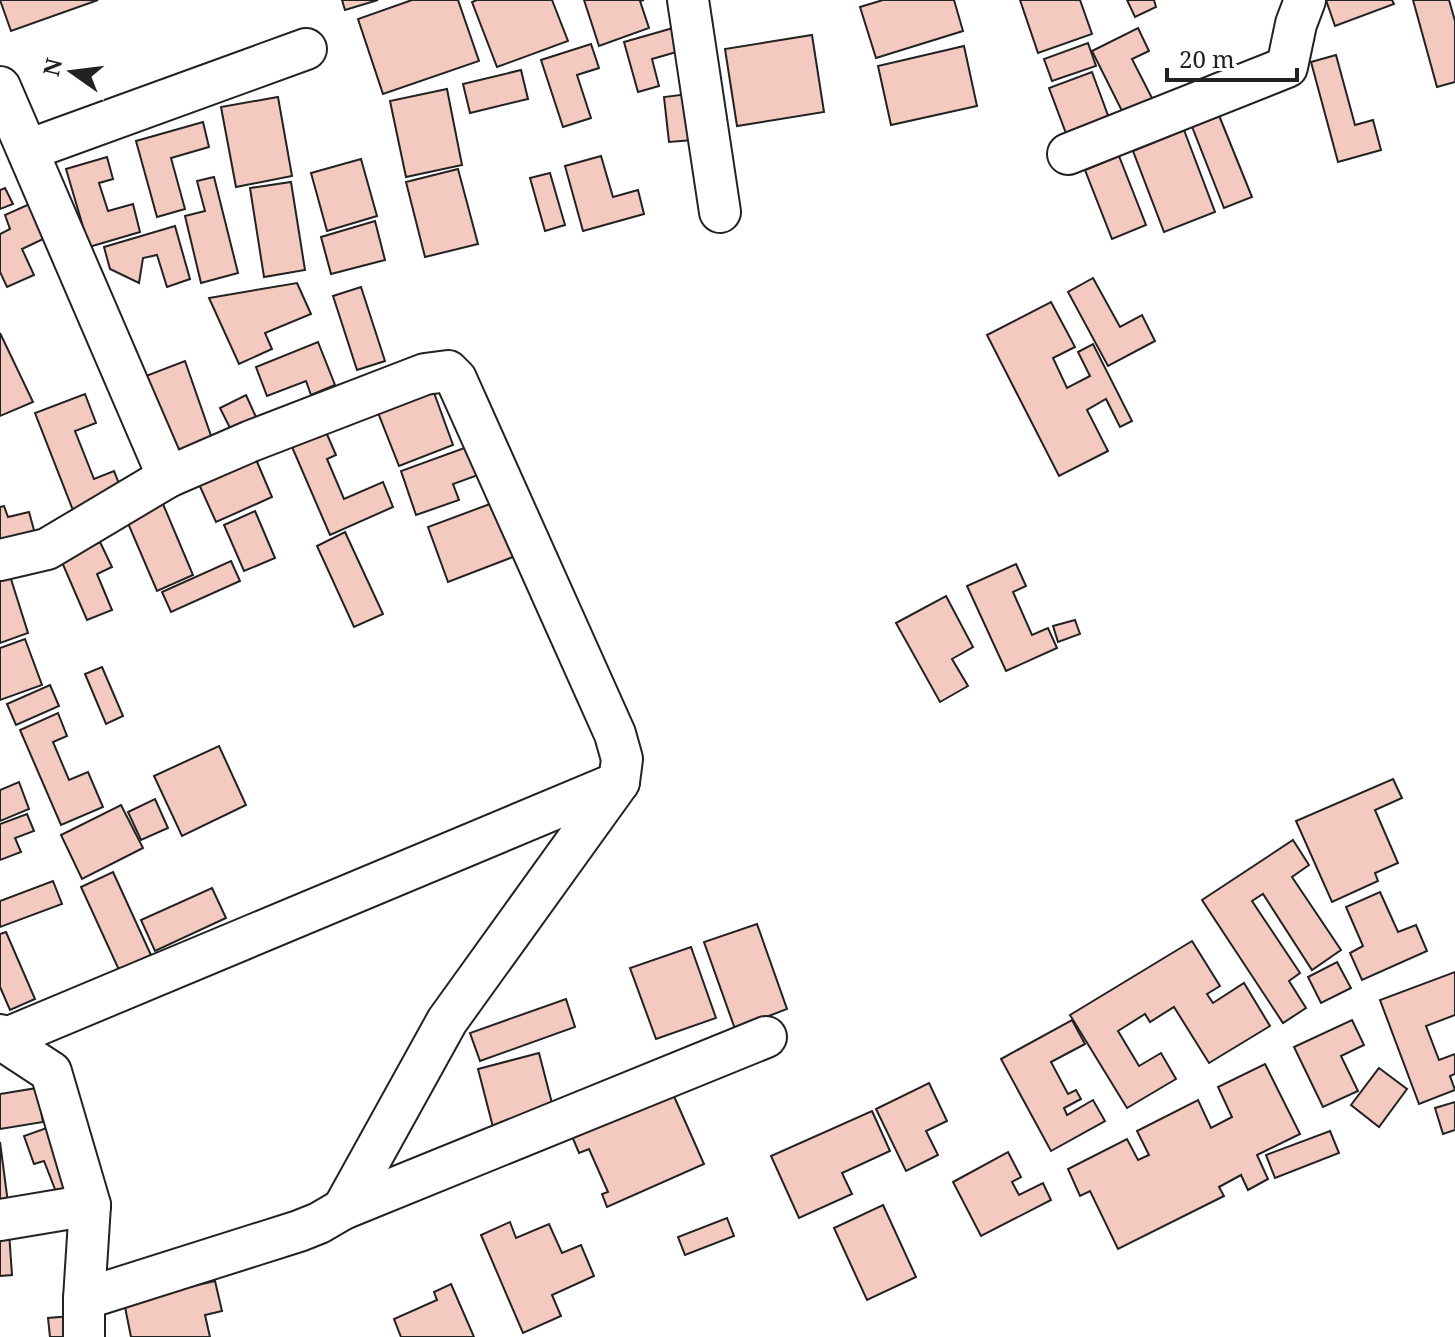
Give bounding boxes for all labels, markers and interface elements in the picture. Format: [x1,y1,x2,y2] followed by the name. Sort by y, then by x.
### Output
[32,32,112,112] north arrow
[1167,32,1297,82] scale bar
[1179,42,1235,75] text: 20 m
[35,55,68,79] text: N

